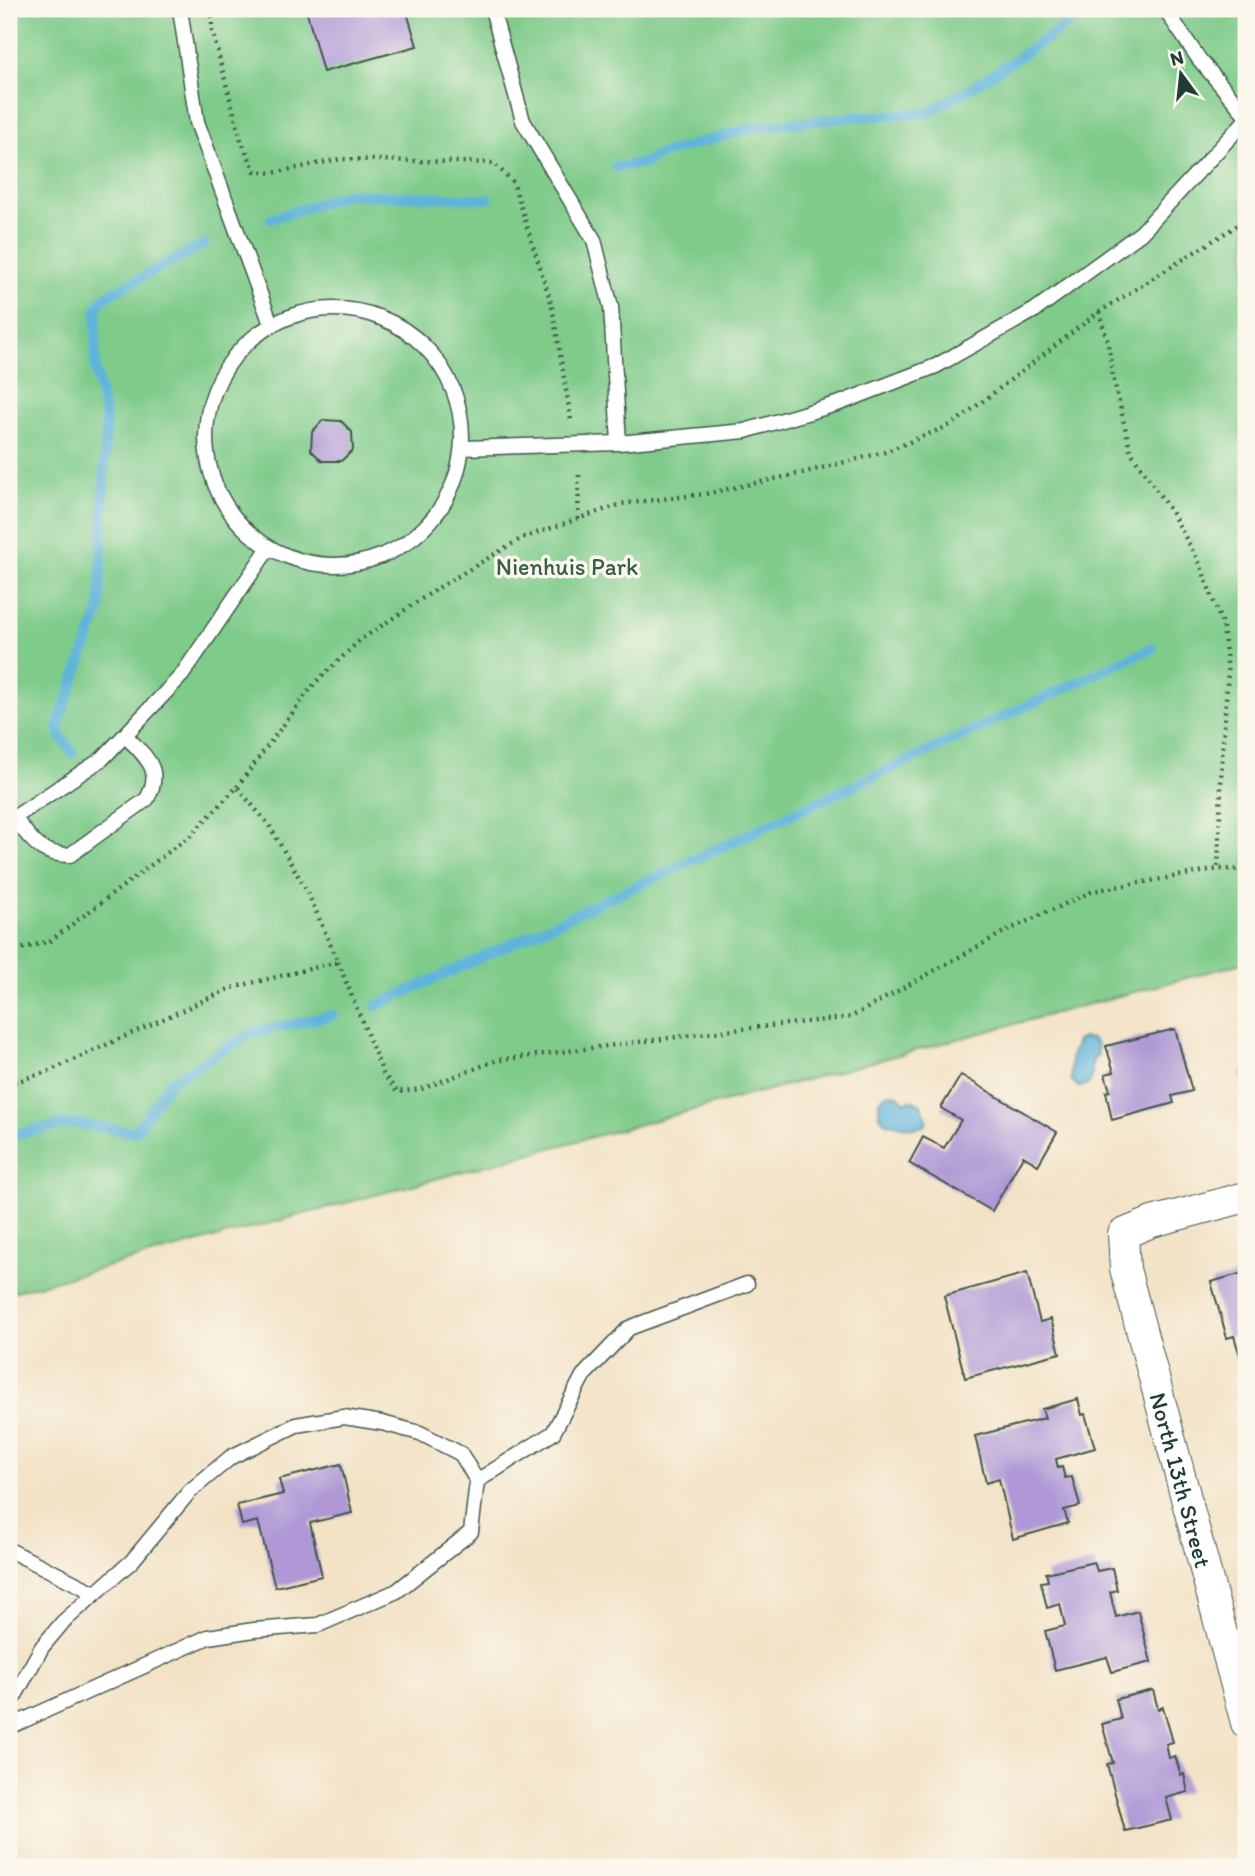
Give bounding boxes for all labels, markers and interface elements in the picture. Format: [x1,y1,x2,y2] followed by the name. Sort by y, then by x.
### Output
[1146,38,1216,108] north arrow
[1168,45,1186,71] text: N
[496,552,638,581] park label: Nienhuis Park
[1144,1389,1218,1571] street label: North 13th Street

